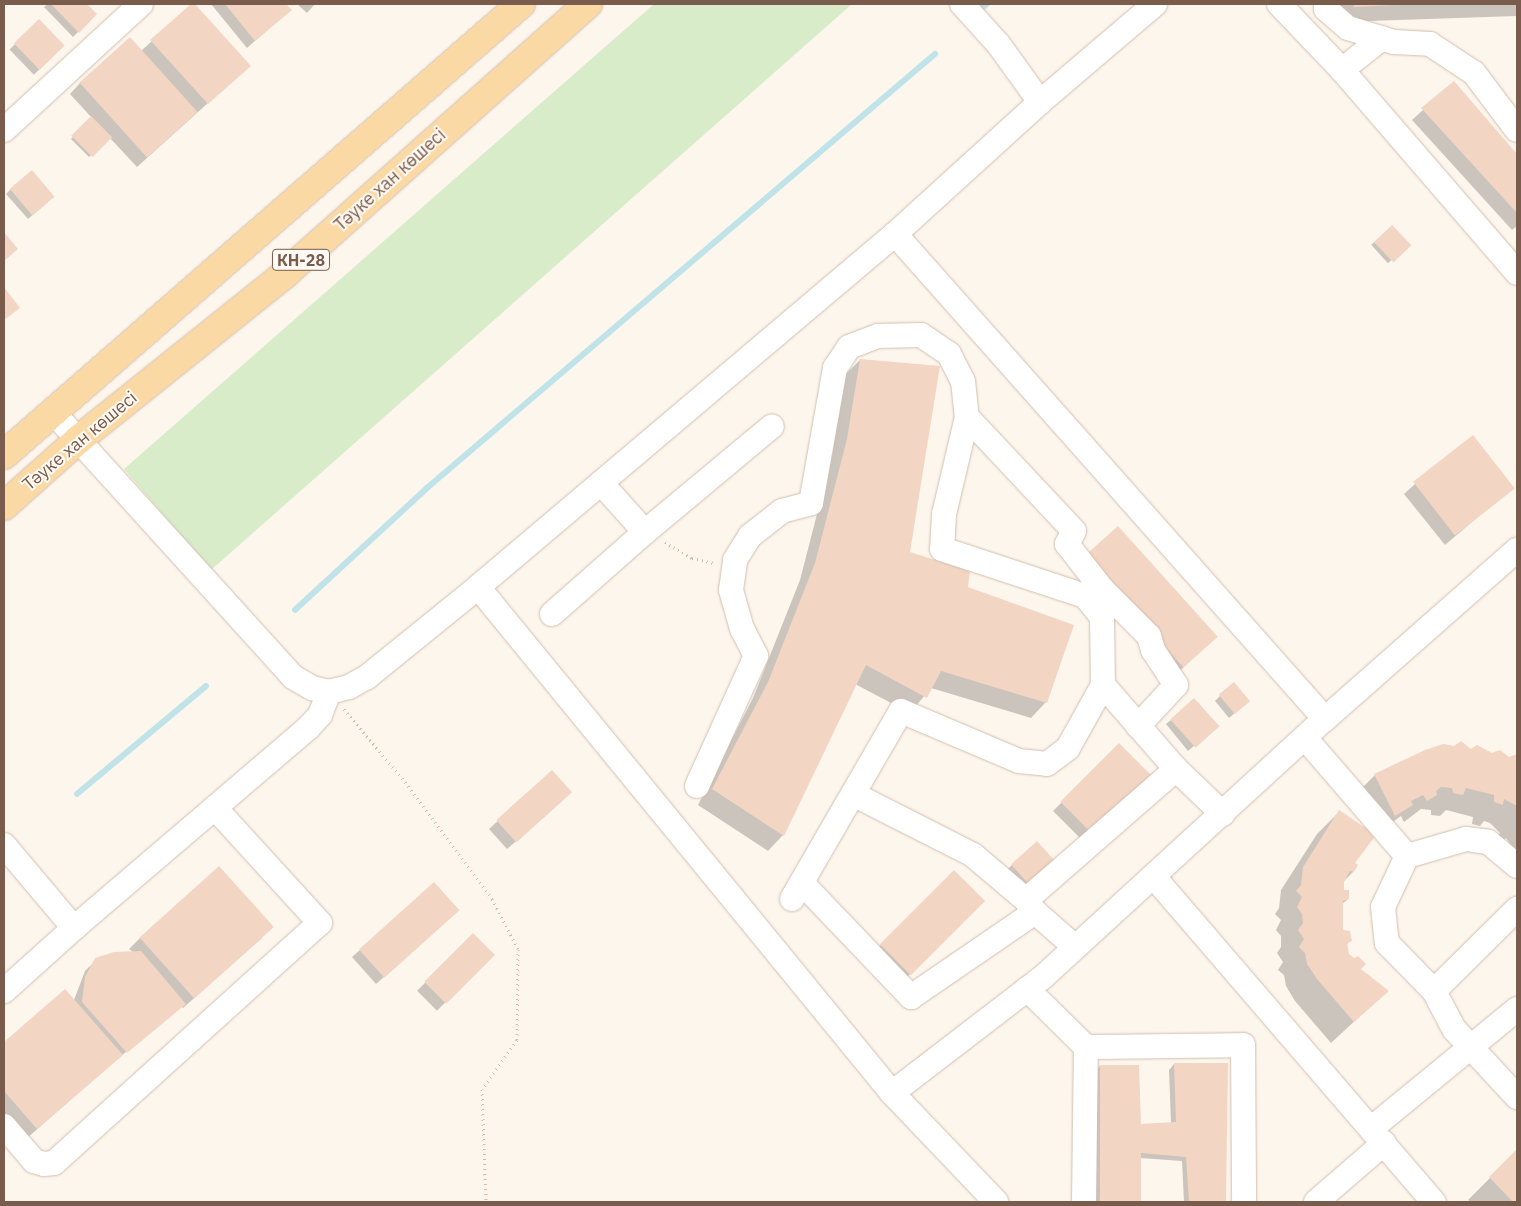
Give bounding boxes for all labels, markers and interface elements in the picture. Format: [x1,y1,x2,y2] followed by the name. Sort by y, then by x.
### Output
[330,124,450,236] street label: Тәуке хан көшесі
[271,246,331,274] road number: КН-28
[18,387,142,495] street label: Тәуке хан көшесі

